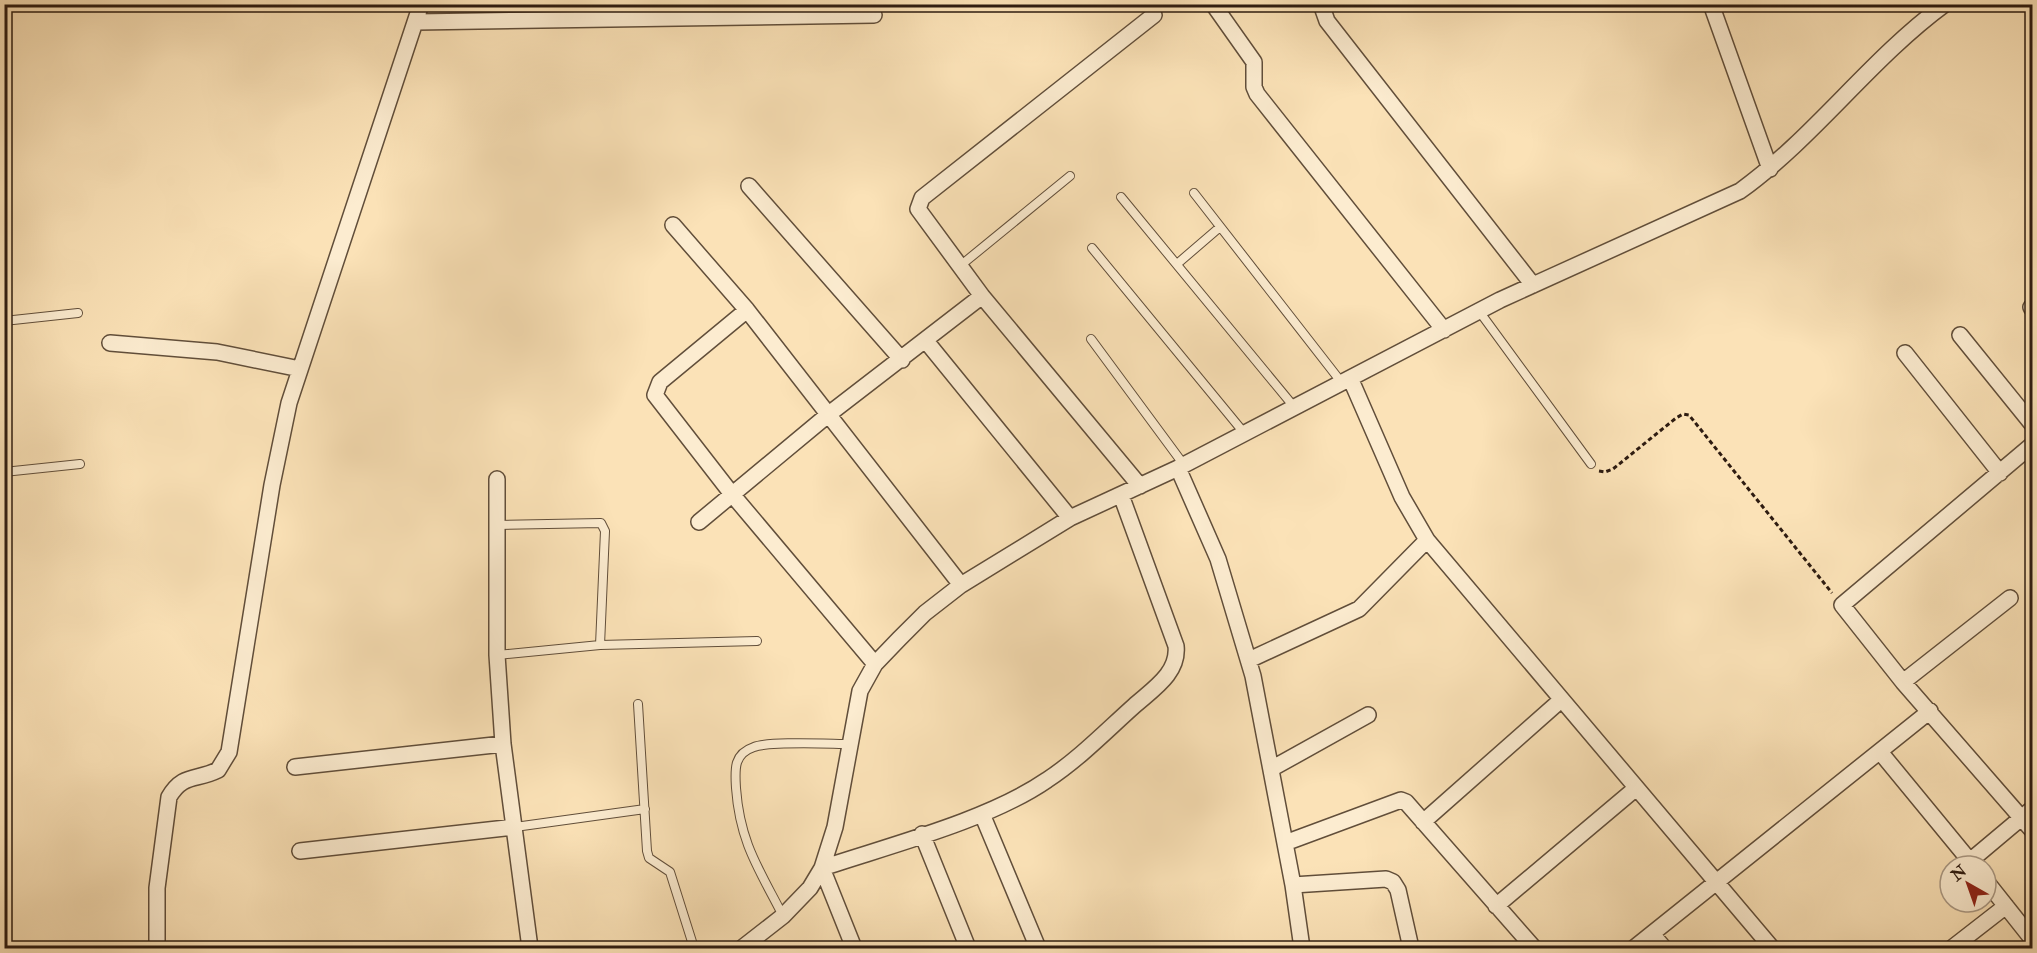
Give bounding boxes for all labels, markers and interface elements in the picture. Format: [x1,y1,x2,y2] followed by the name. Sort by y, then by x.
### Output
[1938,854,1998,914] north arrow
[1946,861,1971,886] text: N

